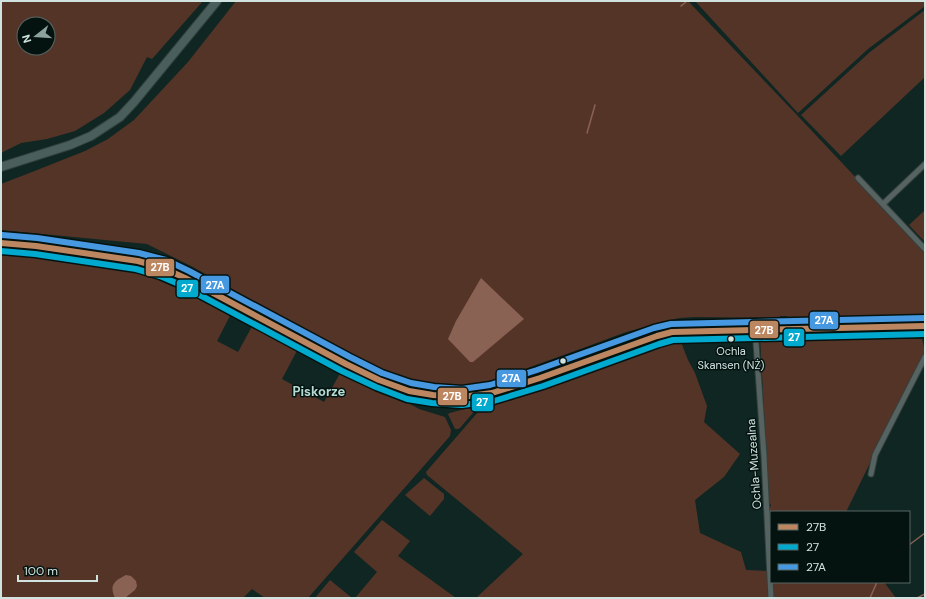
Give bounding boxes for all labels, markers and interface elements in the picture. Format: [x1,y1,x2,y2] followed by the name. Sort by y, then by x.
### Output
[16,16,56,56] north arrow
[19,33,34,45] text: N
[145,258,175,277] line badge: 27B
[150,260,170,274] text: 27B
[200,275,230,294] line badge: 27A
[205,278,225,292] text: 27A
[176,279,199,298] line badge: 27
[181,281,193,295] text: 27
[809,311,839,330] line badge: 27A
[814,313,834,327] text: 27A
[749,320,779,339] line badge: 27B
[754,323,774,337] text: 27B
[783,328,805,347] line badge: 27
[788,330,800,344] text: 27
[726,334,736,344] marker: Ochla Skansen (NŻ)
[698,344,764,372] place label: Ochla Skansen (NŻ)
[558,356,568,366] unlabelled marker
[496,369,527,388] line badge: 27A
[501,371,521,385] text: 27A
[293,383,346,400] district label: Piskorze
[437,387,468,406] line badge: 27B
[442,389,462,403] text: 27B
[471,393,494,412] line badge: 27
[476,395,488,409] text: 27
[743,418,765,510] street label: Ochla-Muzealna
[770,511,910,583] legend
[806,519,826,535] text: 27B
[806,539,819,555] text: 27
[18,557,97,583] scale bar
[806,559,826,575] text: 27A
[24,563,58,579] text: 100 m

